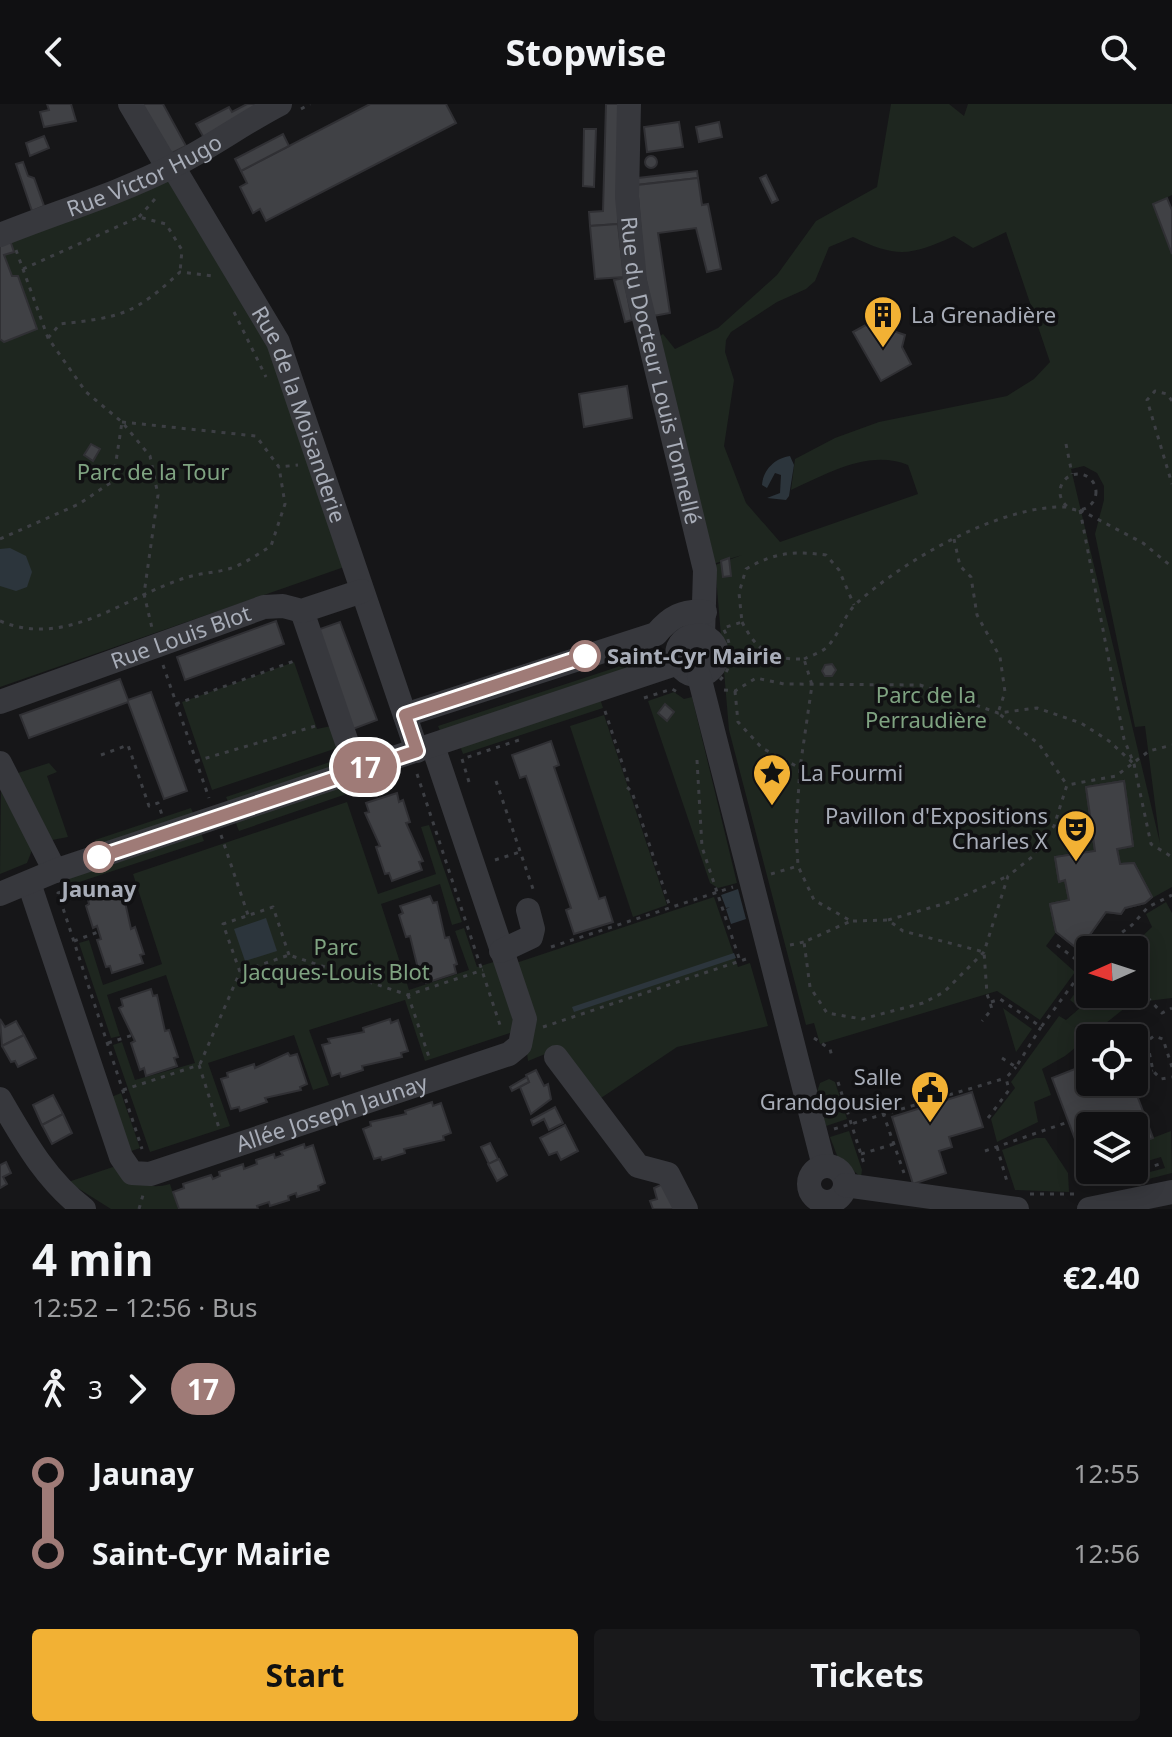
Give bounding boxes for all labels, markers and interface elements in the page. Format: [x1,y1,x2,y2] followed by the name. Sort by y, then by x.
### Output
[505,28,667,77] text: Stopwise
[32,30,76,74] icon: back
[1096,30,1140,74] icon: search
[62,126,227,223] street label: Rue Victor Hugo
[615,215,709,527] street label: Rue du Docteur Louis Tonnellé
[862,294,904,349] building icon: La Grenadière
[911,299,1056,329] place label: La Grenadière
[246,300,354,526] street label: Rue de la Moisanderie
[77,456,229,486] park label: Parc de la Tour
[106,597,255,675] street label: Rue Louis Blot
[607,640,782,670] place label: Saint-Cyr Mairie
[570,641,600,671] marker: Saint-Cyr Mairie
[865,679,987,734] park label: Parc de la Perraudière
[329,741,401,793] line badge: 17
[349,748,381,786] text: 17
[751,752,793,807] place icon: La Fourmi
[800,757,903,787] place label: La Fourmi
[825,800,1048,855] place label: Pavillon d'Expositions Charles X
[1055,808,1097,863] theatre icon: Pavillon d'Expositions Charles X
[84,842,114,872] marker: Jaunay
[60,873,137,903] place label: Jaunay
[240,931,430,986] park label: Parc Jacques-Louis Blot
[1076,936,1148,1008] north arrow
[1076,936,1148,1184] map controls
[1076,1024,1148,1096] button: locate
[760,1061,902,1116] place label: Salle Grandgousier
[232,1066,432,1158] street label: Allée Joseph Jaunay
[909,1069,951,1124] public building icon: Salle Grandgousier
[1076,1112,1148,1184] button: layers
[32,1229,153,1289] text: 4 min
[1063,1257,1140,1298] text: €2.40
[32,1289,257,1325] text: 12:52 – 12:56 · Bus
[32,1367,76,1411] icon: walk
[115,1367,159,1411] icon: forward
[187,1370,219,1408] text: 17
[88,1371,103,1407] text: 3
[92,1453,194,1494] text: Jaunay
[1074,1455,1140,1491] text: 12:55
[92,1533,331,1574] text: Saint-Cyr Mairie
[1074,1535,1140,1571] text: 12:56
[32,1629,578,1721] button: Start
[594,1629,1140,1721] button: Tickets

